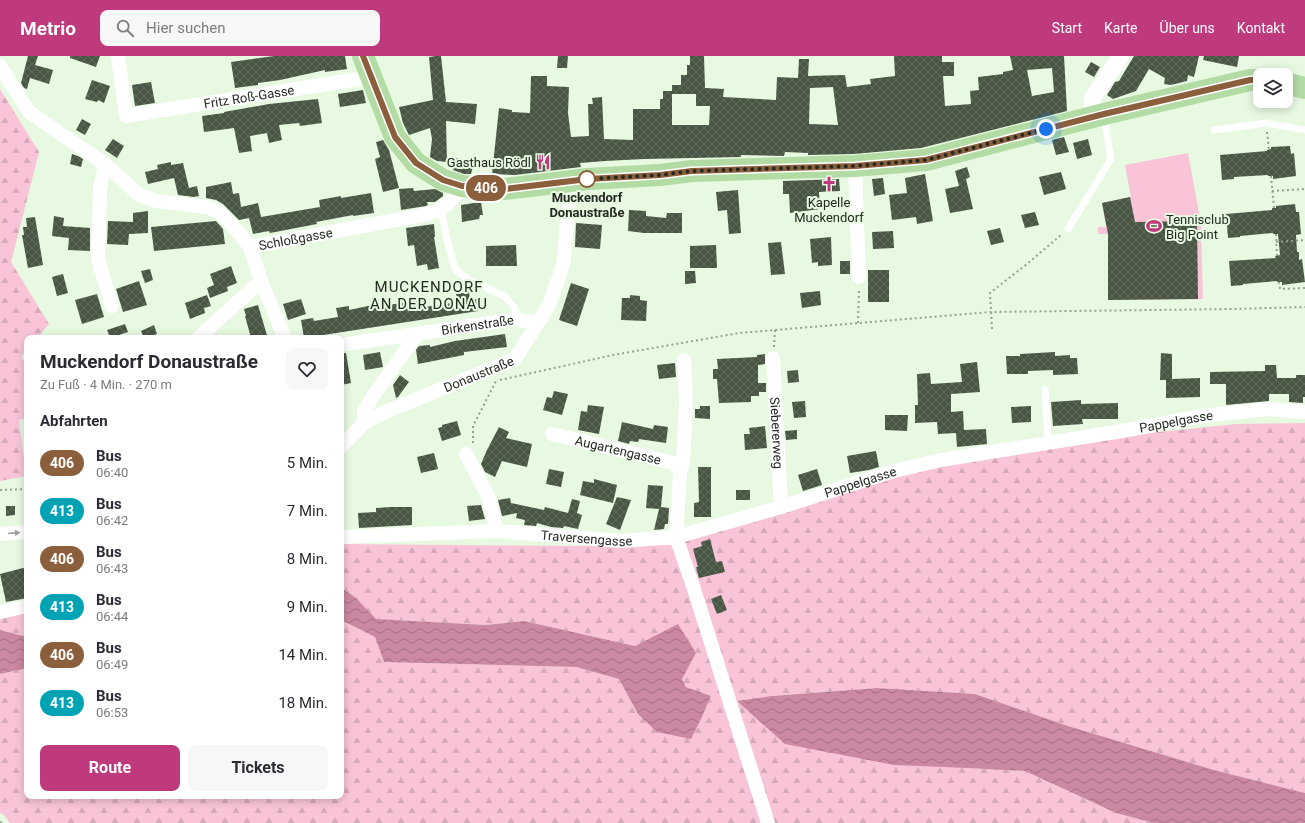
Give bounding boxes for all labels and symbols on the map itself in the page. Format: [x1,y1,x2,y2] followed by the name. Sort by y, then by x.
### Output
[203,82,296,112] street label: Fritz Roß-Gasse
[1036,119,1056,139] your location
[534,153,552,171] restaurant icon: Gasthaus Rödl
[447,155,531,170] place label: Gasthaus Rödl
[578,170,596,188] marker: Muckendorf Donaustraße
[463,175,509,201] line badge: 406
[820,175,838,193] church icon: Kapelle Muckendorf
[549,190,625,220] place label: Muckendorf Donaustraße
[794,195,864,225] place label: Kapelle Muckendorf
[1166,212,1229,242] place label: Tennisclub Big Point
[1145,217,1163,235] sports icon: Tennisclub Big Point
[258,225,334,253] street label: Schloßgasse
[370,278,488,313] district label: MUCKENDORF AN DER DONAU
[440,312,515,338] street label: Birkenstraße
[442,353,516,395] street label: Donaustraße
[767,397,786,469] street label: Siebererweg
[1138,408,1214,436] street label: Pappelgasse
[574,433,663,468] street label: Augartengasse
[823,464,898,501] street label: Pappelgasse
[540,528,633,549] street label: Traversengasse
[7,530,20,537] one-way arrow

